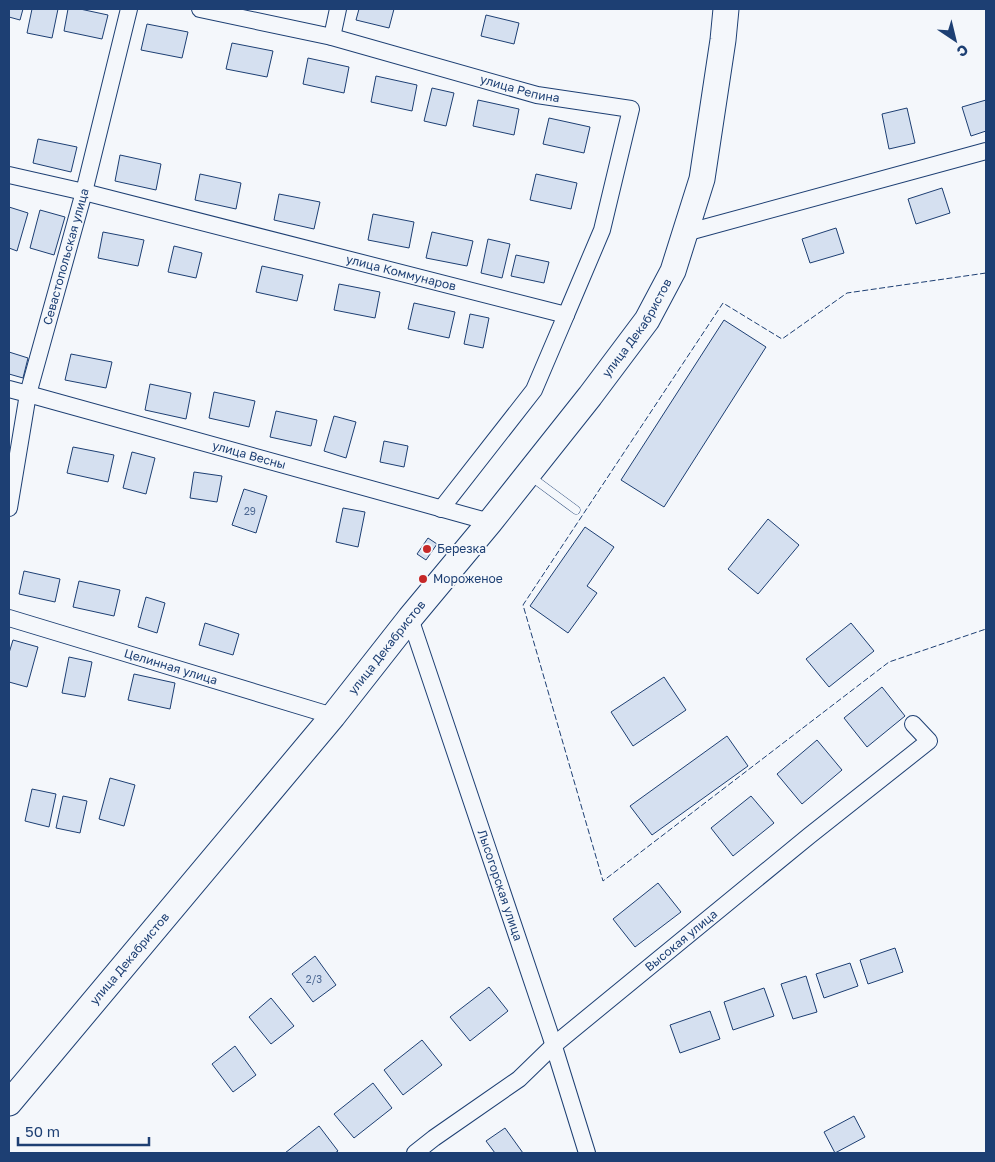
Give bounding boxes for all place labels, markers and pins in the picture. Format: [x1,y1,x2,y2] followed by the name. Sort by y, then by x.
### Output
[437,541,486,556] place label: Березка
[421,543,433,555] marker: Березка
[433,571,503,586] place label: Мороженое
[417,573,429,585] marker: Мороженое

